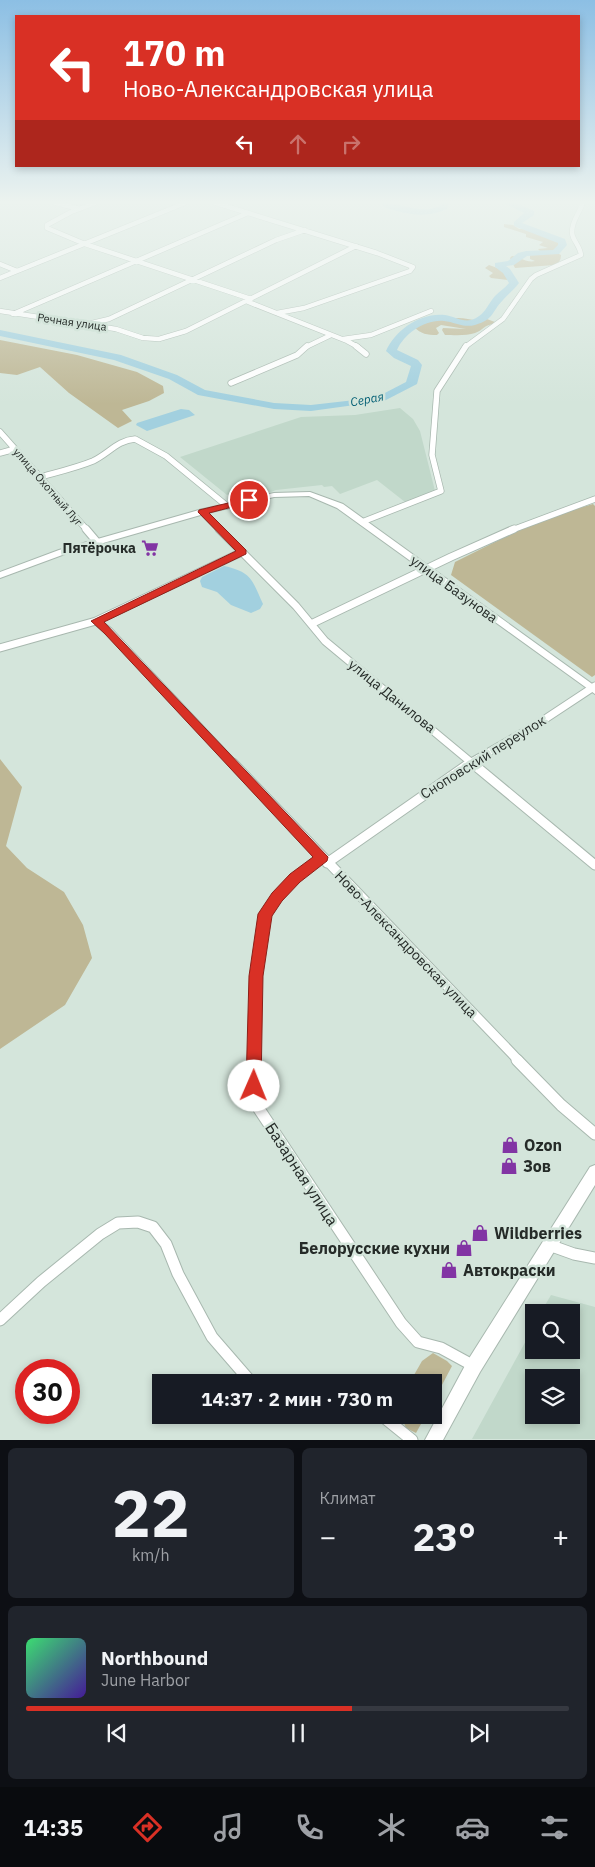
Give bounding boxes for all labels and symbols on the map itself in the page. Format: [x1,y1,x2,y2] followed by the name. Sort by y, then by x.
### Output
[37,310,108,334] street label: Речная улица
[349,388,385,410] water label: Серая
[10,445,86,529] street label: улица Охотный Луг
[228,479,270,521] pin
[140,538,160,558] supermarket icon: Пятёрочка
[63,539,136,557] place label: Пятёрочка
[407,551,502,627] street label: улица Базунова
[345,655,440,737] street label: улица Данилова
[417,711,549,803] street label: Сноповский переулок
[331,867,481,1022] street label: Ново-Александровская улица
[227,1059,279,1111] position arrow
[261,1119,343,1230] street label: Базарная улица
[500,1135,520,1155] shop icon: Ozon
[524,1135,562,1155] place label: Ozon
[499,1156,519,1176] shop icon: Зов
[523,1156,551,1176] place label: Зов
[470,1223,490,1243] shop icon: Wildberries
[494,1223,582,1243] place label: Wildberries
[299,1238,450,1258] place label: Белорусские кухни
[454,1238,474,1258] shop icon: Белорусские кухни
[439,1260,459,1280] shop icon: Автокраски
[463,1260,556,1280] place label: Автокраски
[15,1359,80,1424] speed limit sign: 30

